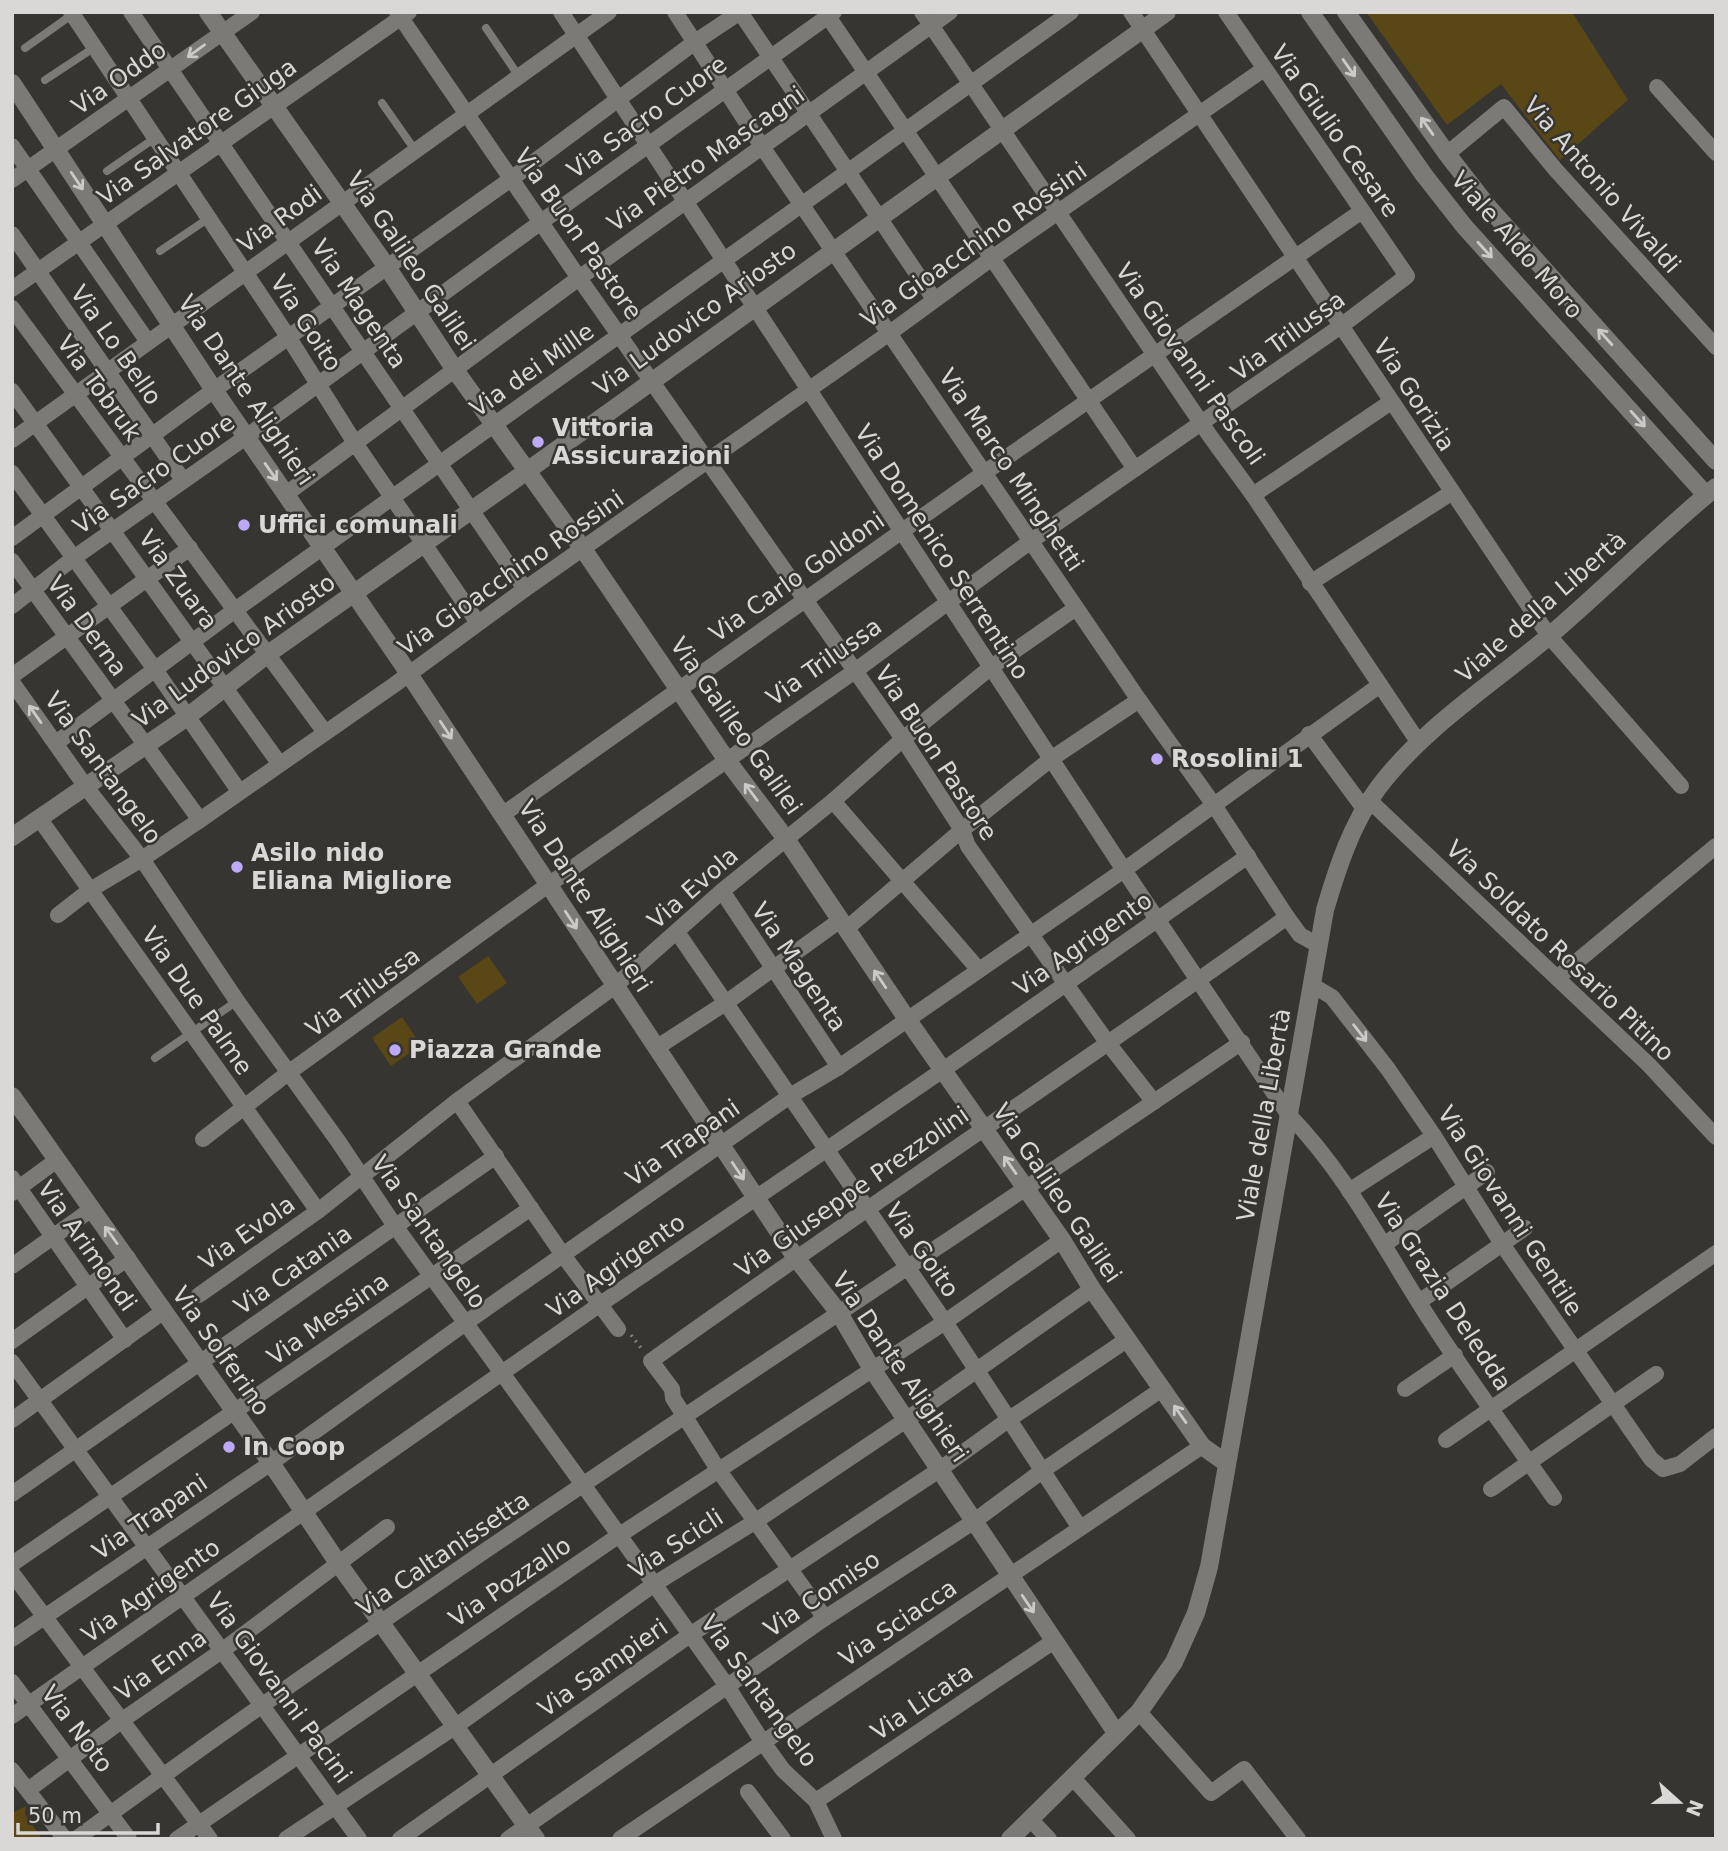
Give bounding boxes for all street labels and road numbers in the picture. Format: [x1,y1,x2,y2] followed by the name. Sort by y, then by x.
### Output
[66,35,172,121] street label: Via Oddo
[1265,39,1405,223] street label: Via Giulio Cesare
[562,50,732,184] street label: Via Sacro Cuore
[92,53,302,211] street label: Via Salvatore Giuga
[602,80,810,238] street label: Via Pietro Mascagni
[1518,91,1686,279] street label: Via Antonio Vivaldi
[508,143,648,325] street label: Via Buon Pastore
[856,156,1092,334] street label: Via Gioacchino Rossini
[1445,165,1589,325] street label: Viale Aldo Moro
[341,166,481,356] street label: Via Galileo Galilei
[233,179,327,259] street label: Via Rodi
[306,234,412,374] street label: Via Magenta
[588,236,802,402] street label: Via Ludovico Ariosto
[1110,258,1270,470] street label: Via Giovanni Pascoli
[265,270,347,376] street label: Via Goito
[65,280,167,410] street label: Via Lo Bello
[1226,285,1350,387] street label: Via Trilussa
[172,290,320,490] street label: Via Dante Alighieri
[465,317,599,423] street label: Via dei Mille
[51,329,147,447] street label: Via Tobruk
[1367,333,1461,457] street label: Via Gorizia
[933,363,1089,577] street label: Via Marco Minghetti
[68,408,240,540] street label: Via Sacro Cuore
[849,419,1035,685] street label: Via Domenico Serrentino
[393,484,629,662] street label: Via Gioacchino Rossini
[704,506,890,648] street label: Via Carlo Goldoni
[133,525,223,635] street label: Via Zuara
[1450,526,1632,688] street label: Viale della Libertà
[127,568,341,734] street label: Via Ludovico Ariosto
[41,570,133,682] street label: Via Derna
[761,612,887,712] street label: Via Trilussa
[664,632,808,820] street label: Via Galileo Galilei
[869,660,1003,846] street label: Via Buon Pastore
[39,687,167,849] street label: Via Santangelo
[512,795,658,997] street label: Via Dante Alighieri
[1440,835,1680,1067] street label: Via Soldato Rosario Pitino
[642,841,744,935] street label: Via Evola
[1008,886,1158,1002] street label: Via Agrigento
[746,897,852,1037] street label: Via Magenta
[136,922,258,1080] street label: Via Due Palme
[301,941,425,1043] street label: Via Trilussa
[1231,1006,1297,1224] street label: Viale della Libertà
[621,1094,745,1192] street label: Via Trapani
[987,1098,1127,1288] street label: Via Galileo Galilei
[730,1101,974,1283] street label: Via Giuseppe Prezzolini
[1432,1101,1588,1321] street label: Via Giovanni Gentile
[366,1150,492,1314] street label: Via Santangelo
[32,1175,142,1317] street label: Via Arimondi
[1369,1188,1517,1396] street label: Via Grazia Deledda
[194,1190,300,1276] street label: Via Evola
[879,1197,965,1303] street label: Via Goito
[541,1208,691,1324] street label: Via Agrigento
[229,1219,357,1321] street label: Via Catania
[262,1267,394,1371] street label: Via Messina
[826,1267,974,1467] street label: Via Dante Alighieri
[166,1281,276,1421] street label: Via Solferino
[87,1468,213,1566] street label: Via Trapani
[351,1486,535,1622] street label: Via Caltanissetta
[624,1503,728,1585] street label: Via Scicli
[444,1531,576,1633] street label: Via Pozzallo
[76,1533,226,1649] street label: Via Agrigento
[759,1545,885,1643] street label: Via Comiso
[834,1573,962,1673] street label: Via Sciacca
[201,1587,357,1789] street label: Via Giovanni Pacini
[695,1610,823,1772] street label: Via Santangelo
[533,1613,673,1723] street label: Via Sampieri
[110,1623,212,1707] street label: Via Enna
[866,1658,978,1746] street label: Via Licata
[35,1680,119,1778] street label: Via Noto

